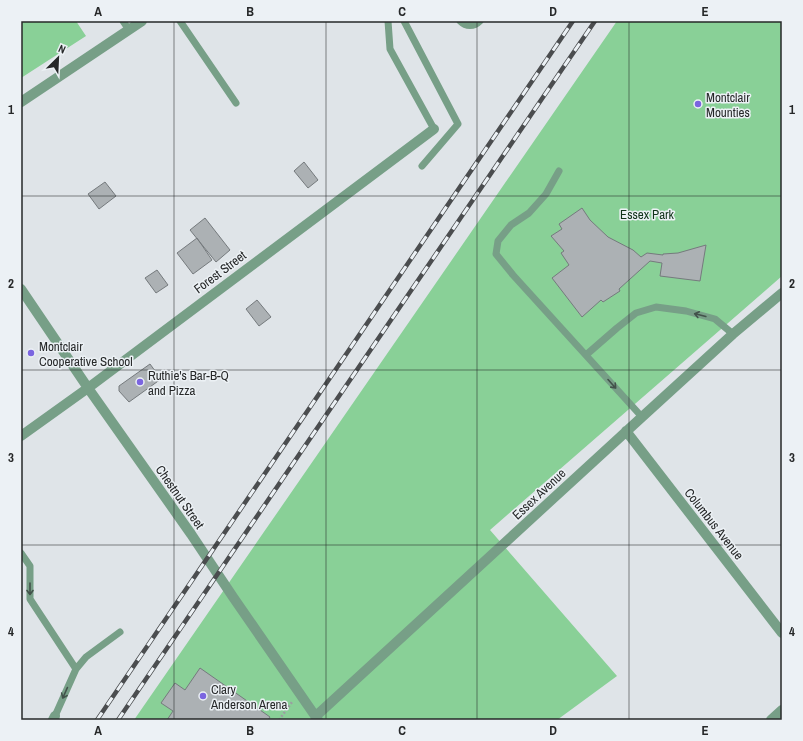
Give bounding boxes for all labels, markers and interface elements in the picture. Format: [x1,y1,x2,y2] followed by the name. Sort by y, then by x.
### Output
[94,3,102,20] text: A
[246,3,254,20] text: B
[398,3,406,20] text: C
[549,3,557,20] text: D
[701,3,709,20] text: E
[38,38,78,78] north arrow
[56,41,68,57] text: N
[706,89,750,121] place label: Montclair Mounties
[693,99,703,109] marker: Montclair Mounties
[8,101,14,118] text: 1
[789,101,795,118] text: 1
[620,206,675,223] park label: Essex Park
[190,247,250,297] street label: Forest Street
[8,275,14,292] text: 2
[789,275,795,292] text: 2
[694,310,707,318] one-way arrow
[39,338,133,370] place label: Montclair Cooperative School
[26,348,36,358] marker: Montclair Cooperative School
[148,367,229,399] place label: Ruthie's Bar-B-Q and Pizza
[135,377,145,387] marker: Ruthie's Bar-B-Q and Pizza
[608,379,617,389] one-way arrow
[8,449,14,466] text: 3
[789,449,795,466] text: 3
[152,462,208,532] street label: Chestnut Street
[509,465,569,523] street label: Essex Avenue
[681,485,747,563] street label: Columbus Avenue
[26,582,34,595] one-way arrow
[8,623,14,640] text: 4
[789,623,795,640] text: 4
[210,681,288,713] place label: Clary Anderson Arena
[61,686,69,698] one-way arrow
[198,691,208,701] marker: Clary Anderson Arena
[94,722,102,739] text: A
[246,722,254,739] text: B
[398,722,406,739] text: C
[549,722,557,739] text: D
[701,722,709,739] text: E

